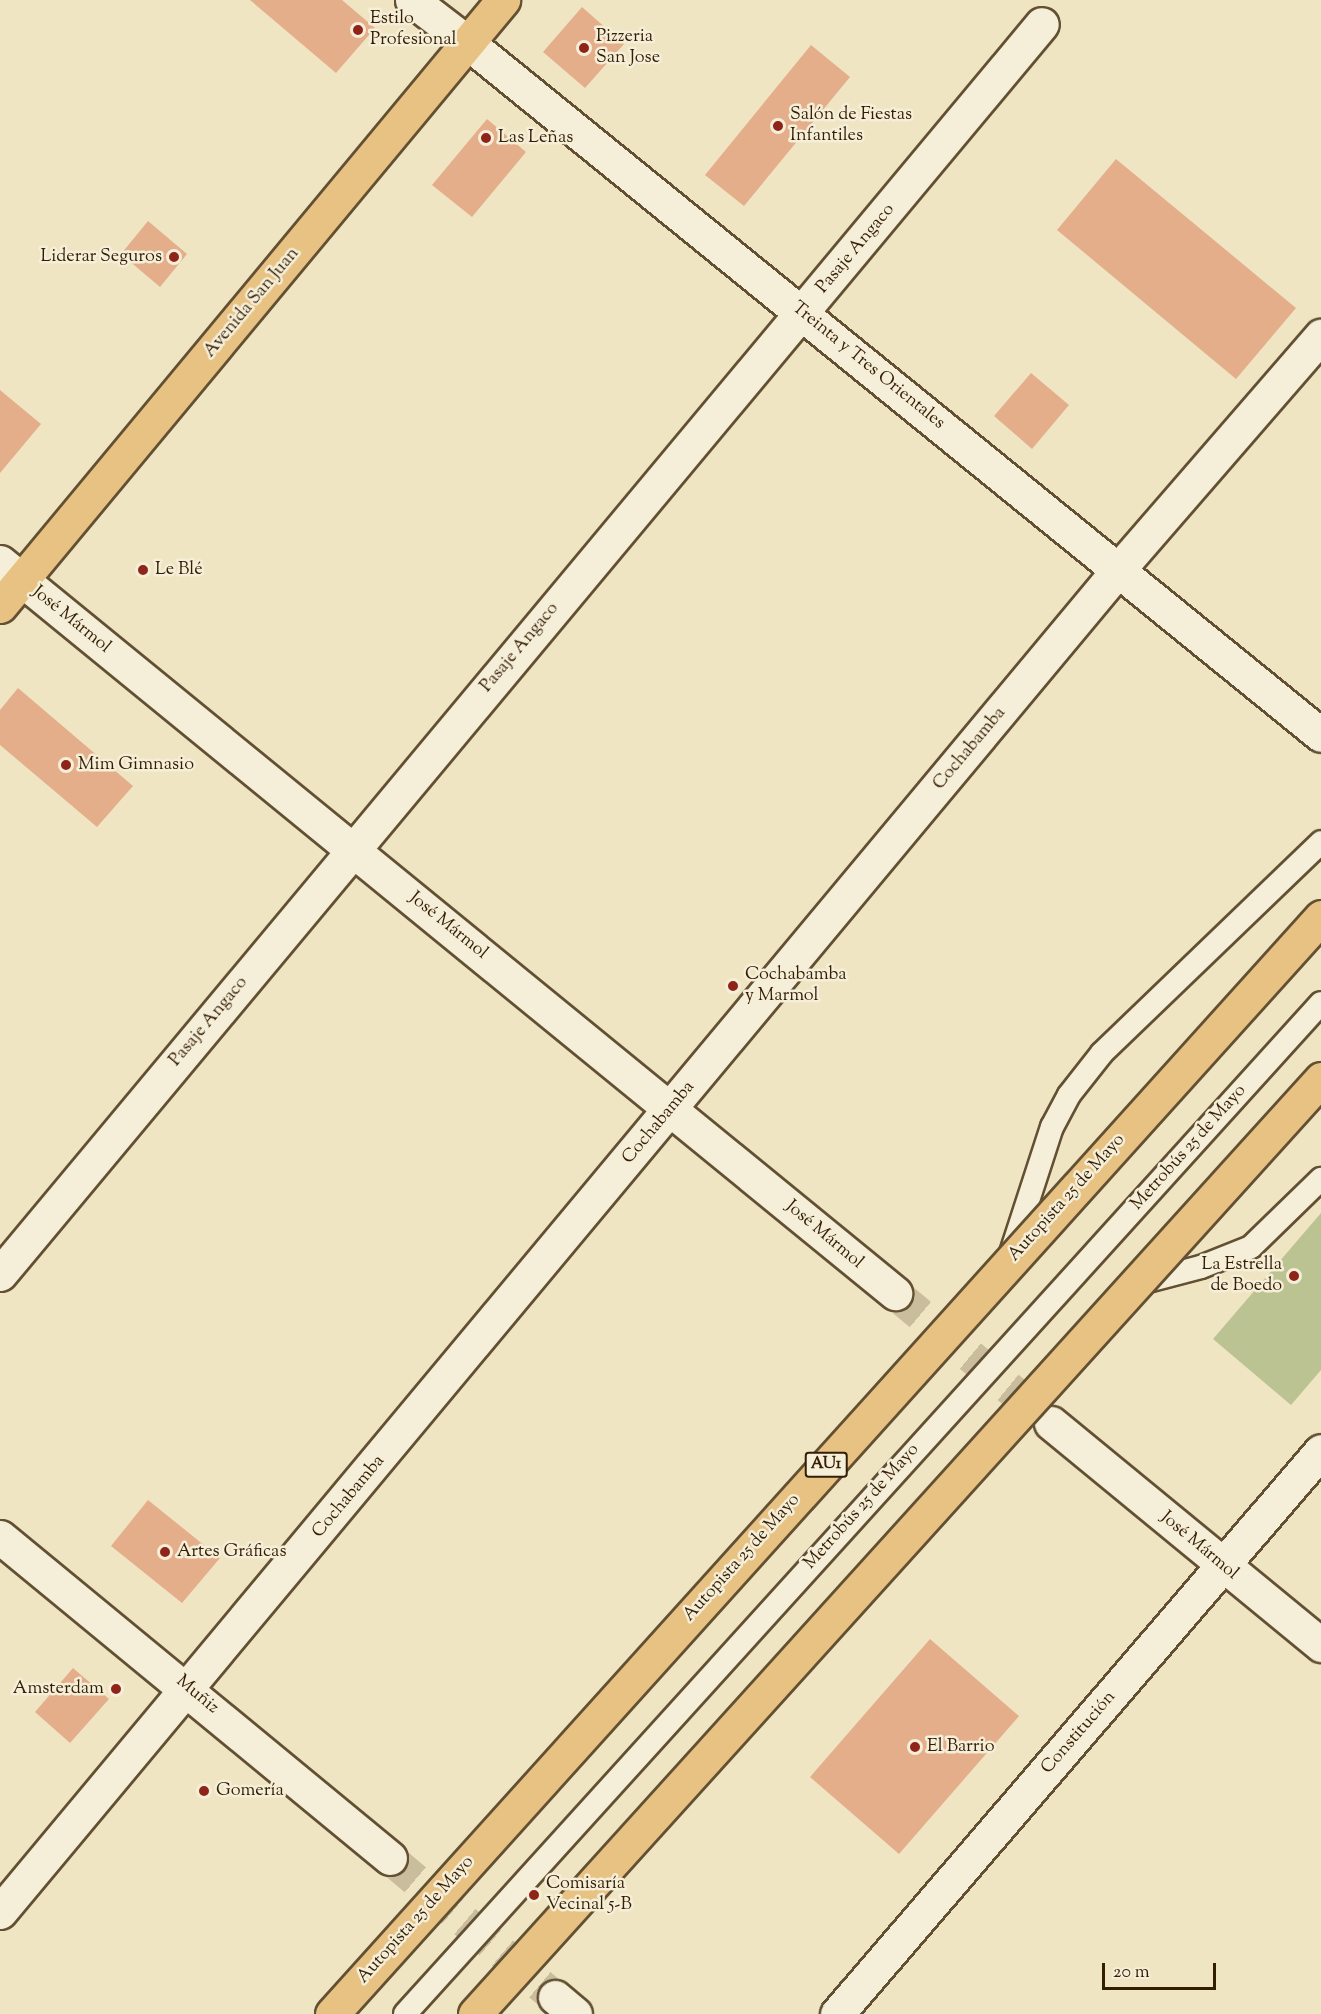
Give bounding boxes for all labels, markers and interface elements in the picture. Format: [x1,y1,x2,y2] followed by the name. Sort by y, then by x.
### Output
[370,9,457,52] place label: Estilo Profesional
[351,23,365,37] marker: Estilo Profesional
[596,27,660,70] place label: Pizzeria San Jose
[577,41,591,55] marker: Pizzeria San Jose
[790,105,912,148] place label: Salón de Fiestas Infantiles
[771,119,785,133] marker: Salón de Fiestas Infantiles
[498,127,573,149] place label: Las Leñas
[479,131,493,145] marker: Las Leñas
[812,200,900,298] street label: Pasaje Angaco
[200,244,304,362] street label: Avenida San Juan
[40,246,162,268] place label: Liderar Seguros
[167,250,181,264] marker: Liderar Seguros
[787,298,949,434] street label: Treinta y Tres Orientales
[155,559,203,581] place label: Le Blé
[136,563,150,577] marker: Le Blé
[27,582,115,658] street label: José Mármol
[476,599,564,697] street label: Pasaje Angaco
[929,703,1011,795] street label: Cochabamba
[78,754,194,776] place label: Mim Gimnasio
[59,758,73,772] marker: Mim Gimnasio
[404,888,492,964] street label: José Mármol
[745,965,847,1008] place label: Cochabamba y Marmol
[165,973,253,1071] street label: Pasaje Angaco
[726,979,740,993] marker: Cochabamba y Marmol
[618,1077,700,1169] street label: Cochabamba
[1127,1081,1251,1215] street label: Metrobús 25 de Mayo
[1004,1130,1130,1266] street label: Autopista 25 de Mayo
[781,1196,867,1274] street label: José Mármol
[1202,1255,1282,1298] place label: La Estrella de Boedo
[1287,1269,1301,1283] marker: La Estrella de Boedo
[800,1440,924,1574] street label: Metrobús 25 de Mayo
[308,1451,390,1543] street label: Cochabamba
[804,1452,848,1478] road number: AU1
[679,1490,805,1626] street label: Autopista 25 de Mayo
[1156,1507,1242,1585] street label: José Mármol
[177,1541,286,1563] place label: Artes Gráficas
[158,1545,172,1559] marker: Artes Gráficas
[171,1671,223,1719] street label: Muñiz
[13,1678,104,1700] place label: Amsterdam
[109,1682,123,1696] marker: Amsterdam
[1037,1687,1121,1779] street label: Constitución
[927,1736,994,1758] place label: El Barrio
[908,1740,922,1754] marker: El Barrio
[216,1780,284,1802] place label: Gomería
[197,1784,211,1798] marker: Gomería
[353,1852,479,1988] street label: Autopista 25 de Mayo
[546,1874,632,1916] place label: Comisaría Vecinal 5-B
[527,1888,541,1902] marker: Comisaría Vecinal 5-B
[1105,1951,1219,1989] scale bar
[1113,1960,1150,1986] text: 20 m

